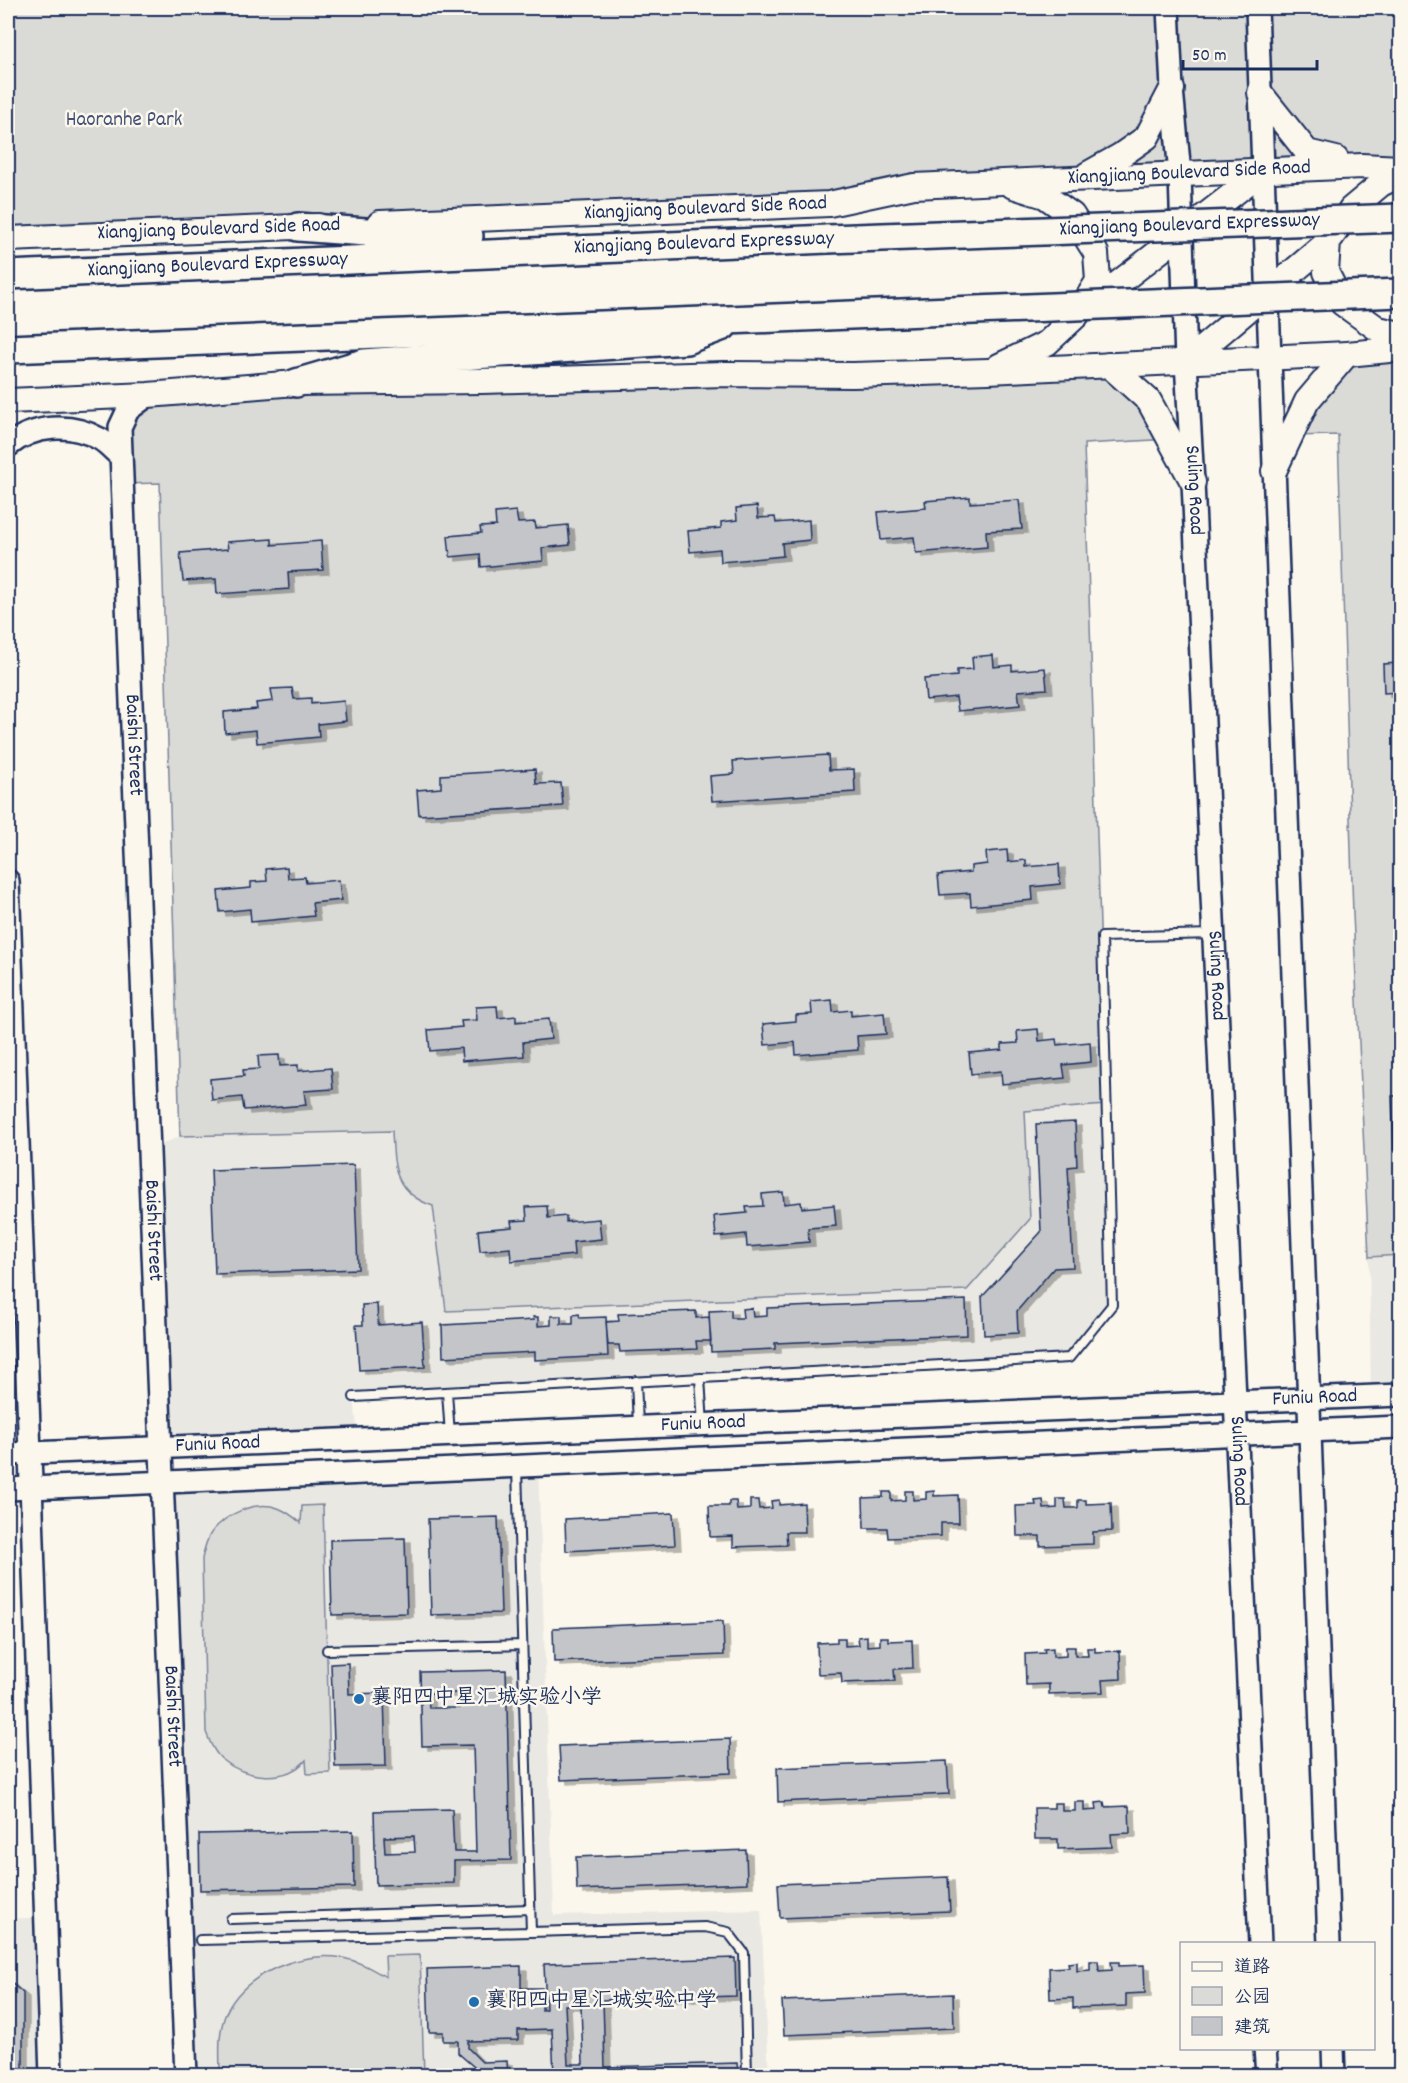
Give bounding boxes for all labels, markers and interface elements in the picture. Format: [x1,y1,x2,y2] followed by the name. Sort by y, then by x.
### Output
[1183,33,1316,71] scale bar
[1192,44,1227,69] text: 50 m
[66,106,182,136] park label: Haoranhe Park
[1067,153,1312,194] street label: Xiangjiang Boulevard Side Road
[584,189,828,229] street label: Xiangjiang Boulevard Side Road
[1059,206,1321,245] street label: Xiangjiang Boulevard Expressway
[97,211,341,249] street label: Xiangjiang Boulevard Side Road
[573,224,835,264] street label: Xiangjiang Boulevard Expressway
[87,245,349,286] street label: Xiangjiang Boulevard Expressway
[1176,444,1210,536] street label: Suling Road
[116,693,150,797] street label: Baishi Street
[1199,930,1233,1021] street label: Suling Road
[135,1179,169,1282] street label: Baishi Street
[1272,1382,1358,1415] street label: Funiu Road
[660,1408,747,1441] street label: Funiu Road
[1221,1415,1255,1507] street label: Suling Road
[175,1428,261,1462] street label: Funiu Road
[155,1665,189,1768] street label: Baishi Street
[371,1684,602,1714] place label: 襄阳四中星汇城实验小学
[352,1692,366,1706] marker: 襄阳四中星汇城实验小学
[1180,1942,1375,2050] legend
[1234,1956,1270,1981] text: 道路
[1234,1986,1270,2011] text: 公园
[486,1987,717,2017] place label: 襄阳四中星汇城实验中学
[467,1995,481,2009] marker: 襄阳四中星汇城实验中学
[1234,2016,1270,2041] text: 建筑

